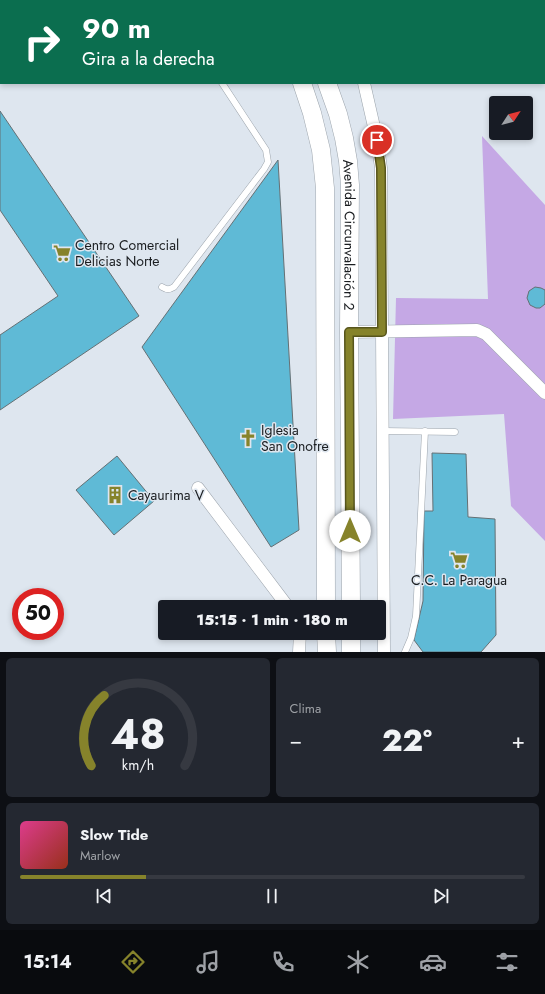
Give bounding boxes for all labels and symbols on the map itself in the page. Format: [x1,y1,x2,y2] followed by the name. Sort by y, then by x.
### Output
[489,96,533,140] north arrow
[360,123,394,157] pin
[338,159,360,311] street label: Avenida Circunvalación 2
[75,235,179,271] place label: Centro Comercial Delicias Norte
[52,243,72,263] supermarket icon: Centro Comercial Delicias Norte
[261,420,329,456] place label: Iglesia San Onofre
[238,428,258,448] church icon: Iglesia San Onofre
[105,485,125,505] building icon: Cayaurima V
[128,485,205,505] place label: Cayaurima V
[329,510,371,552] position arrow
[449,550,469,570] supermarket icon: C.C. La Paragua
[411,570,507,590] place label: C.C. La Paragua
[12,588,64,640] speed limit sign: 50

